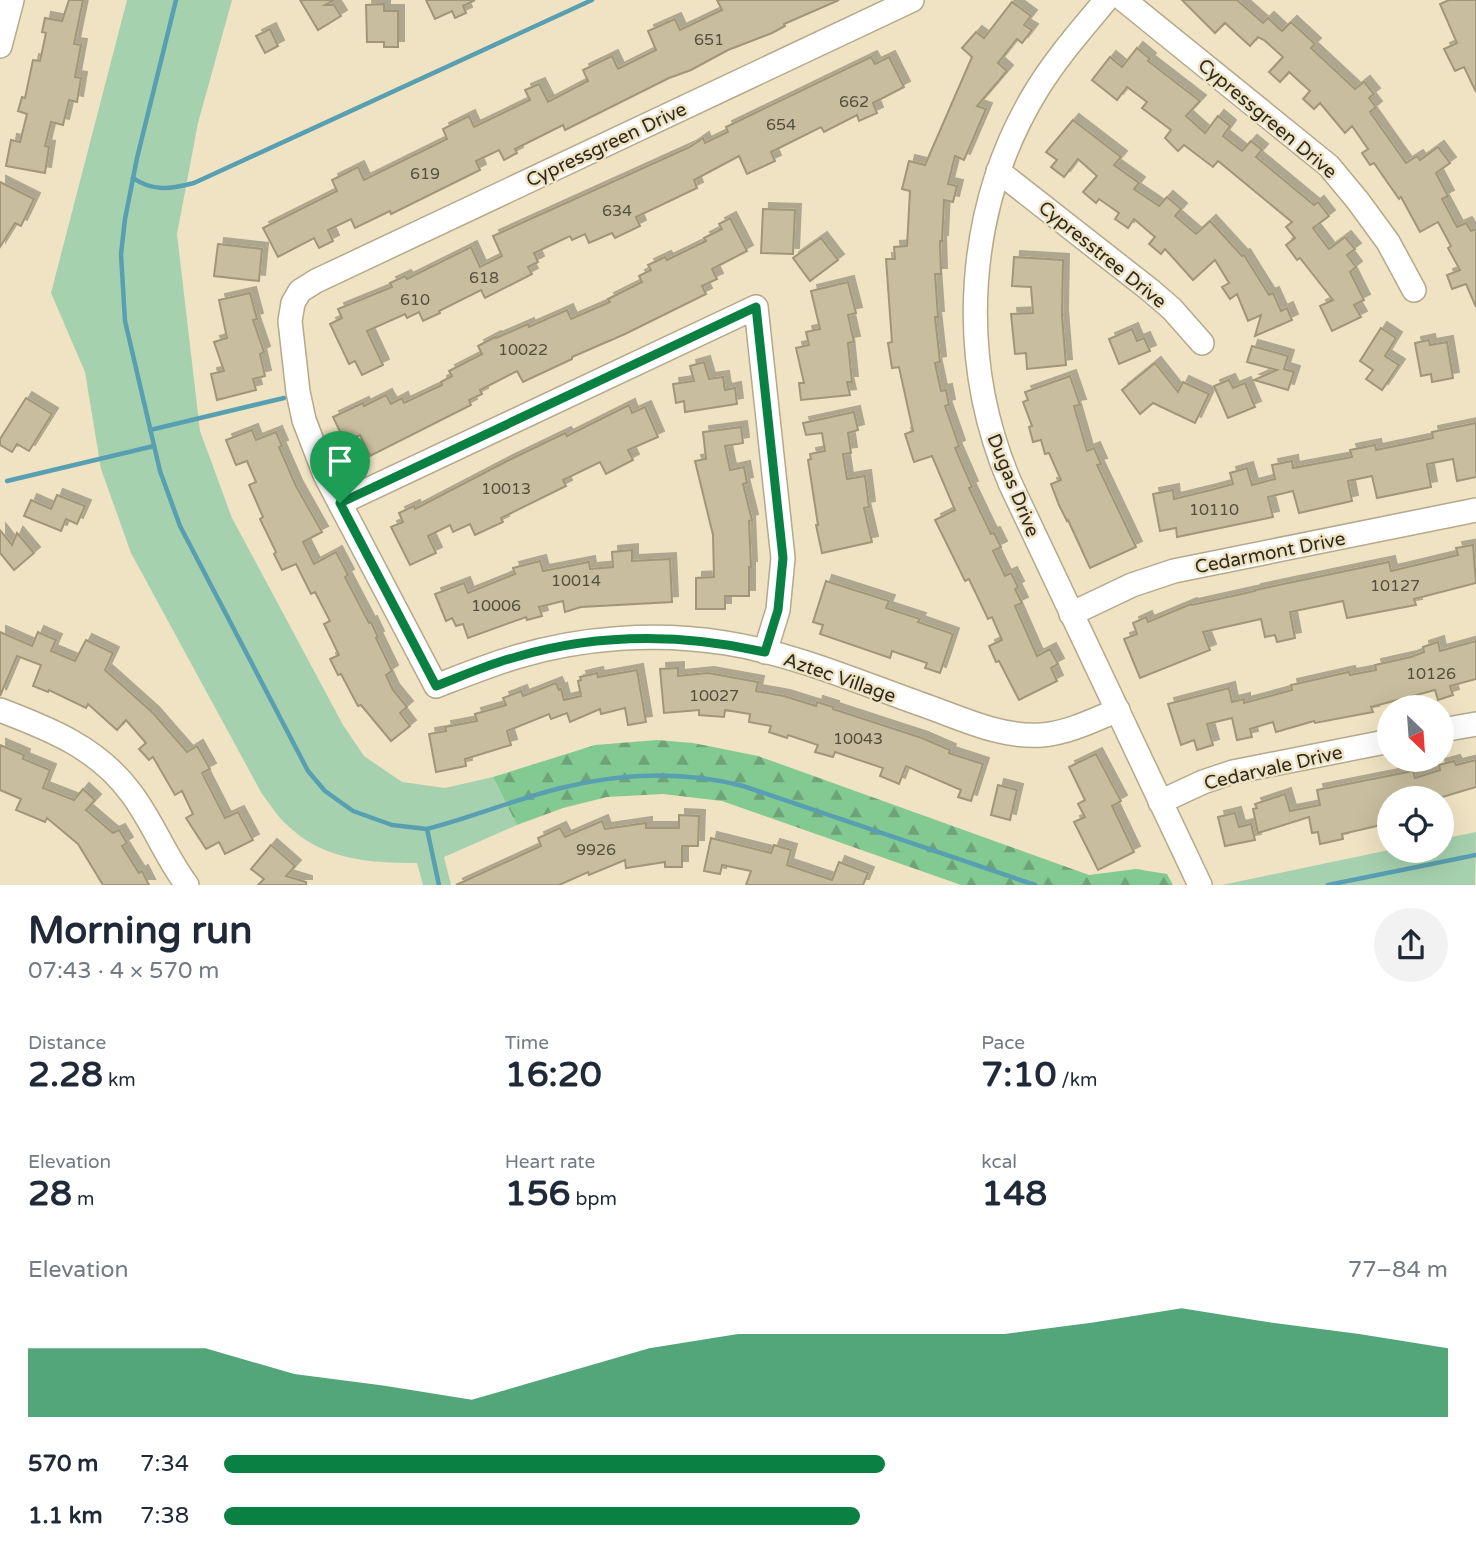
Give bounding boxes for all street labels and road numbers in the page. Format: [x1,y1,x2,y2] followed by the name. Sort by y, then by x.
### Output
[1194,54,1341,183] street label: Cypressgreen Drive
[523,98,690,192] street label: Cypressgreen Drive
[1034,197,1171,313] street label: Cypresstree Drive
[982,431,1044,540] street label: Dugas Drive
[1193,528,1347,578] street label: Cedarmont Drive
[781,648,899,707] street label: Aztec Village
[1202,741,1345,795] street label: Cedarvale Drive

